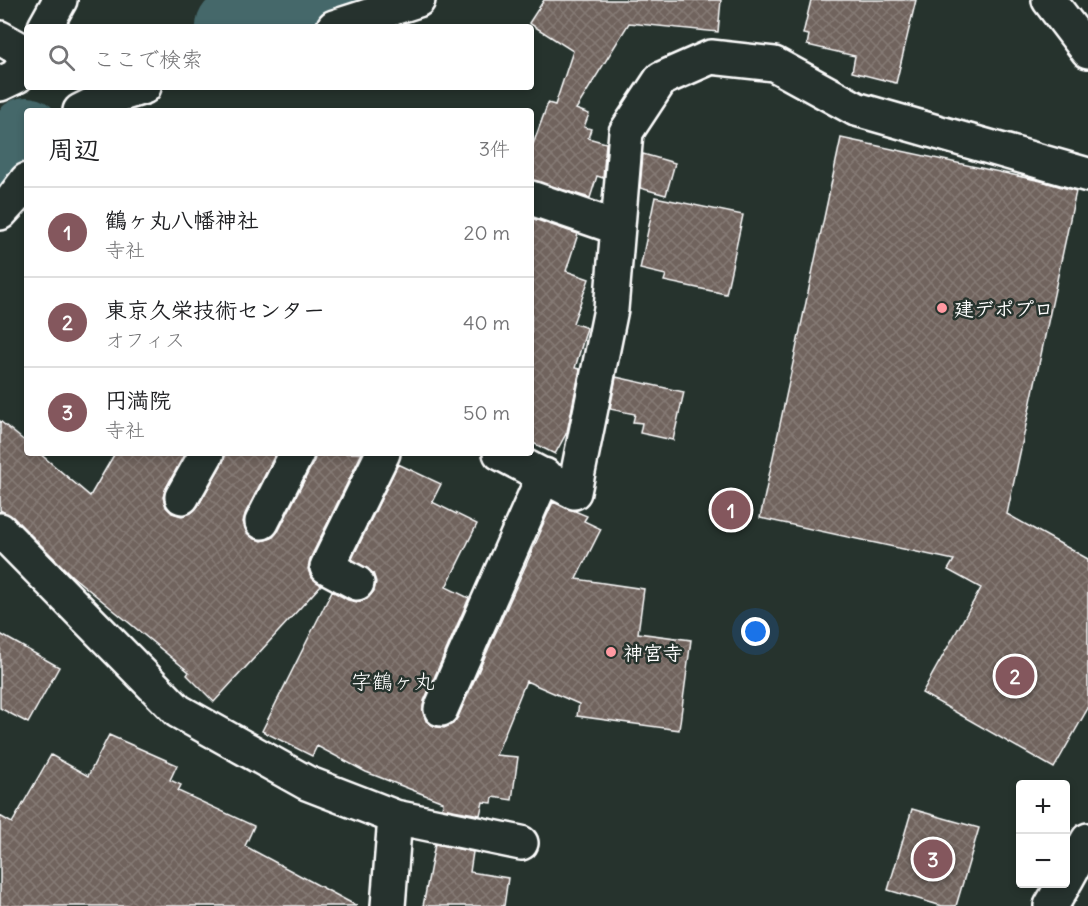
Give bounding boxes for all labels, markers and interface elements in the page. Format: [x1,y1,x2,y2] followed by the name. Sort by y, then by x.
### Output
[24,24,534,90] search box
[45,41,78,74] icon: search
[93,45,203,73] text: ここで検索
[48,133,100,166] text: 周辺
[479,136,510,161] text: 3件
[105,206,259,234] text: 鶴ヶ丸八幡神社
[64,220,71,245] text: 1
[464,220,510,245] text: 20 m
[105,237,145,262] text: 寺社
[105,296,325,324] text: 東京久栄技術センター
[954,296,1054,321] place label: 建デポプロ
[935,301,949,315] marker: 建デポプロ
[62,310,73,335] text: 2
[463,310,510,335] text: 40 m
[105,327,185,352] text: オフィス
[105,386,171,414] text: 円満院
[62,400,73,425] text: 3
[463,400,510,425] text: 50 m
[105,417,145,442] text: 寺社
[712,488,750,532] pin: 1
[741,617,770,646] your location
[623,640,683,665] place label: 神宮寺
[604,645,618,659] marker: 神宮寺
[996,654,1034,698] pin: 2
[351,668,435,695] district label: 字鶴ヶ丸
[1016,780,1070,888] map controls
[1016,780,1070,834] button: +
[1016,834,1070,888] button: −
[914,836,952,882] pin: 3

